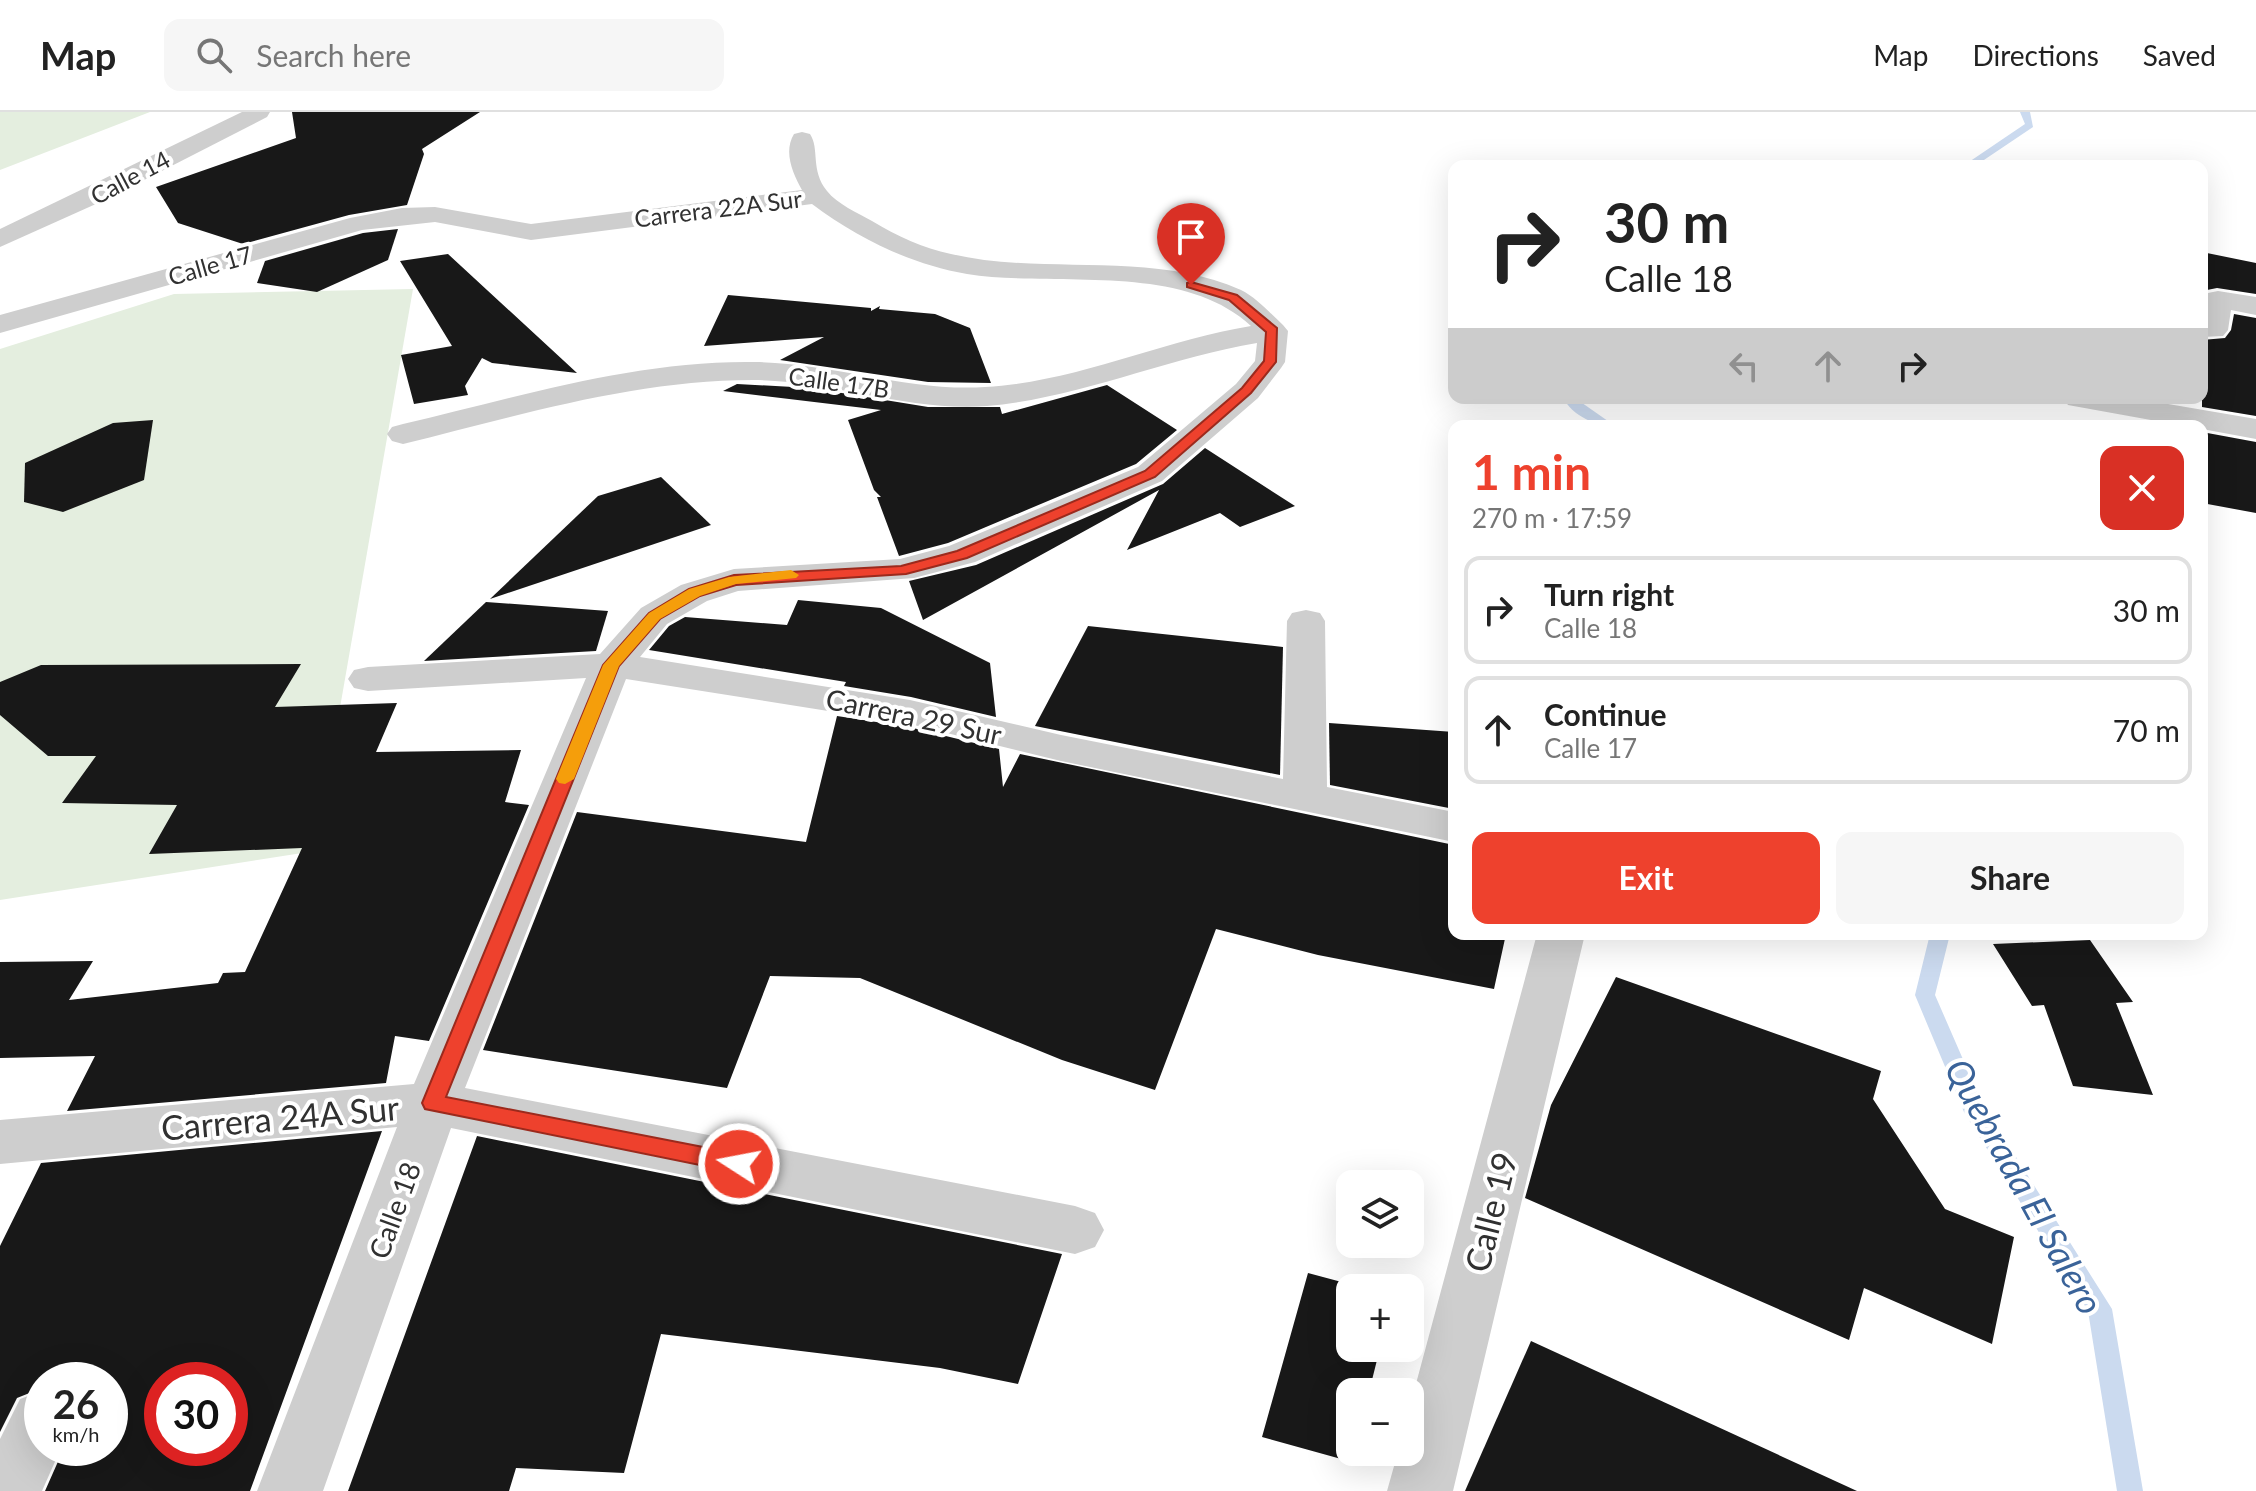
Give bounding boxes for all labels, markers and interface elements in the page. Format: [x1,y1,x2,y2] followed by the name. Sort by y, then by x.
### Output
[164,19,724,91] search box
[40,32,116,78] text: Map
[192,33,236,77] icon: search
[256,37,411,73] text: Search here
[1873,38,1928,72] text: Map
[1972,38,2099,72] text: Directions
[2143,38,2216,72] text: Saved
[85,144,175,210] street label: Calle 14
[633,183,804,233] street label: Carrera 22A Sur
[1604,188,1729,255] text: 30 m
[1472,192,1576,296] icon: right
[1157,203,1225,285] pin
[1169,215,1213,259] icon: arrive
[165,239,255,291] street label: Calle 17
[1604,256,1733,300] text: Calle 18
[1722,344,1766,388] icon: left
[1806,344,1850,388] icon: ahead
[1890,344,1934,388] icon: right
[787,361,891,403] street label: Calle 17B
[1472,443,1591,500] text: 1 min
[2100,446,2184,530] button: close
[1472,502,1632,534] text: 270 m · 17:59
[1544,576,1674,612] text: Turn right
[1476,588,1520,632] icon: right
[2113,592,2180,628] text: 30 m
[1544,612,1637,644] text: Calle 18
[823,681,1005,751] street label: Carrera 29 Sur
[1544,696,1667,732] text: Continue
[1476,708,1520,752] icon: ahead
[2113,712,2180,748] text: 70 m
[1544,732,1637,764] text: Calle 17
[1472,832,1820,924] button: Exit
[1836,832,2184,924] button: Share
[1937,1050,2113,1322] water label: Quebrada El Salero
[159,1086,401,1148] street label: Carrera 24A Sur
[697,1122,781,1206] position arrow
[1455,1148,1525,1276] street label: Calle 19
[361,1157,427,1263] street label: Calle 18
[1336,1170,1424,1466] map controls
[1336,1170,1424,1258] button: layers
[1336,1274,1424,1362] button: +
[144,1362,248,1466] speed limit sign: 30
[1336,1378,1424,1466] button: −
[53,1380,99,1428] text: 26
[53,1422,99,1446] text: km/h

